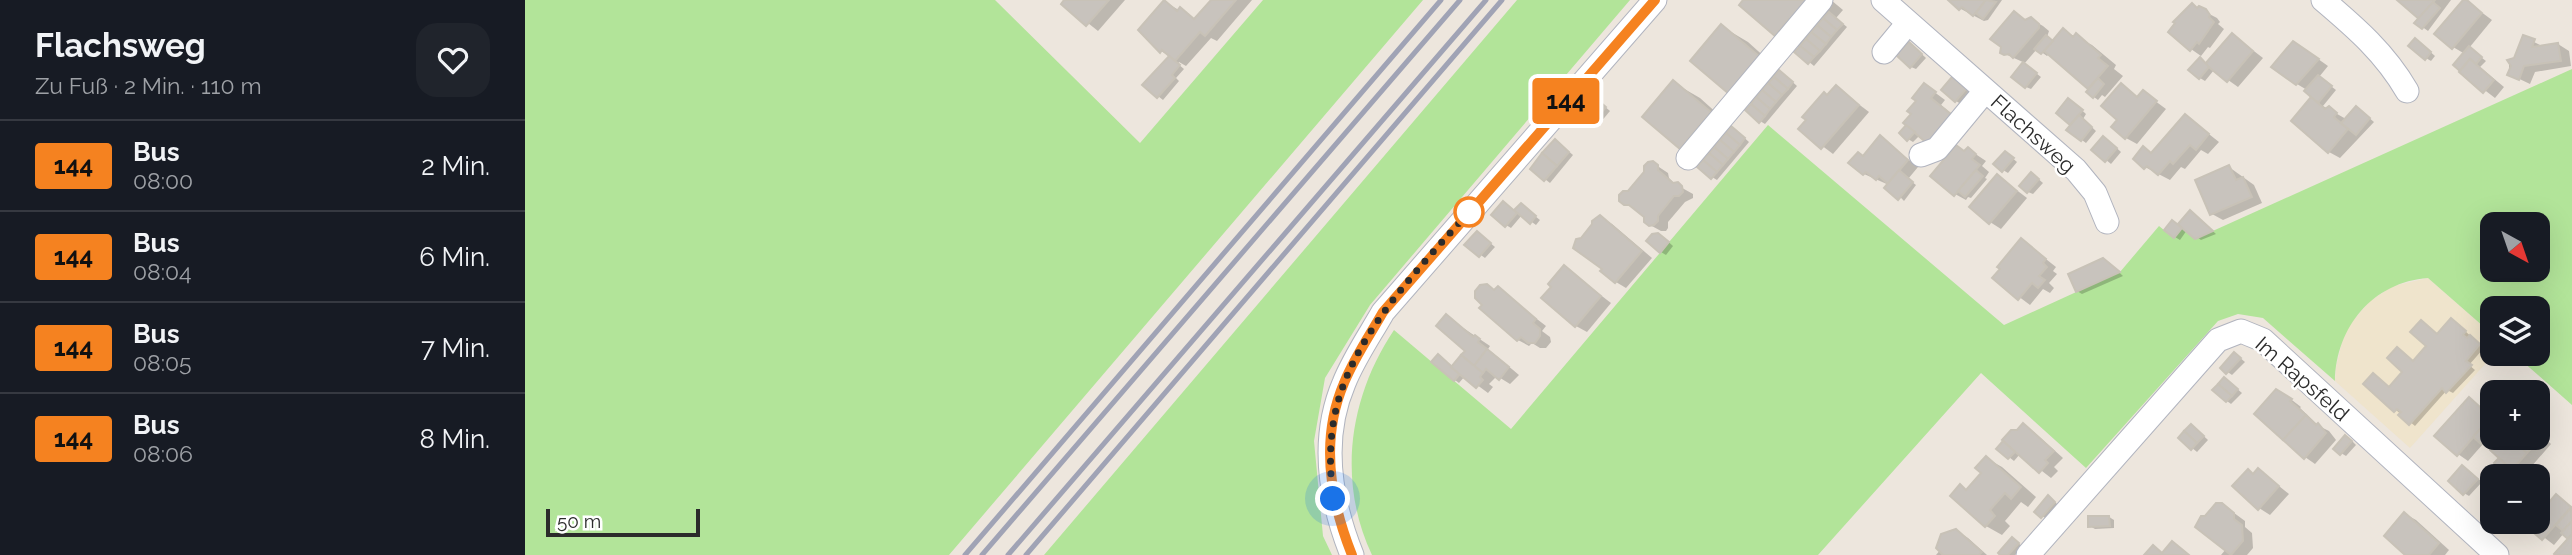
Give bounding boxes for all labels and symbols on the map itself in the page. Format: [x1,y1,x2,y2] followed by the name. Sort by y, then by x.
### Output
[1526,78,1606,124] line badge: 144
[1986,89,2081,178] street label: Flachsweg
[1454,197,1484,227] unlabelled marker
[2480,212,2550,282] north arrow
[2250,331,2354,426] street label: Im Rapsfeld
[1315,481,1350,516] your location
[546,506,700,538] scale bar

